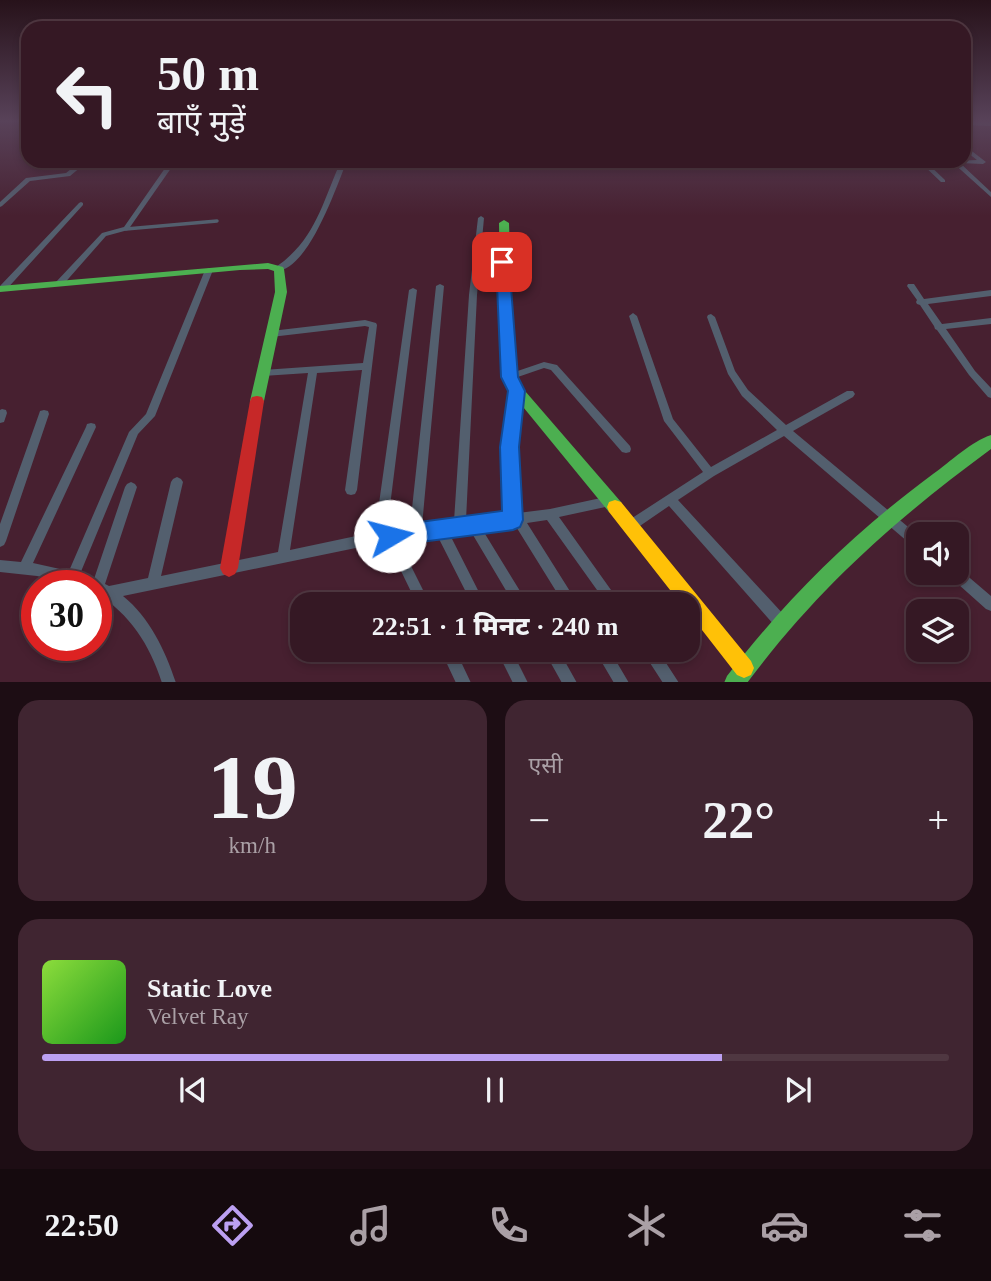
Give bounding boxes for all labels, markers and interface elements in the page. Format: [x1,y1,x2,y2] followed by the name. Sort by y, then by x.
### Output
[157,46,259,101] text: 50 m
[42,49,133,140] icon: left
[157,104,246,140] text: बाएँ मुड़ें
[472,232,532,292] pin
[483,243,521,281] icon: arrive
[353,499,427,573] position arrow
[906,522,969,662] map controls
[906,522,969,585] button: sound
[21,570,112,661] speed limit sign: 30
[906,599,969,662] button: layers
[372,612,618,641] text: 22:51 · 1 मिनट · 240 m
[207,737,298,838] text: 19
[529,753,563,778] text: एसी
[702,792,775,849] text: 22°
[529,799,550,841] text: −
[928,799,949,841] text: +
[229,833,276,858] text: km/h
[147,974,272,1003] text: Static Love
[147,1004,249,1029] text: Velvet Ray
[174,1071,212,1109] icon: previous
[476,1071,514,1109] icon: pause
[779,1071,817,1109] icon: next
[208,1201,257,1250] icon: directions
[346,1201,395,1250] icon: music
[484,1201,533,1250] icon: phone
[622,1201,671,1250] icon: climate
[760,1201,809,1250] icon: car
[898,1201,947,1250] icon: filters
[44,1207,119,1243] text: 22:50

